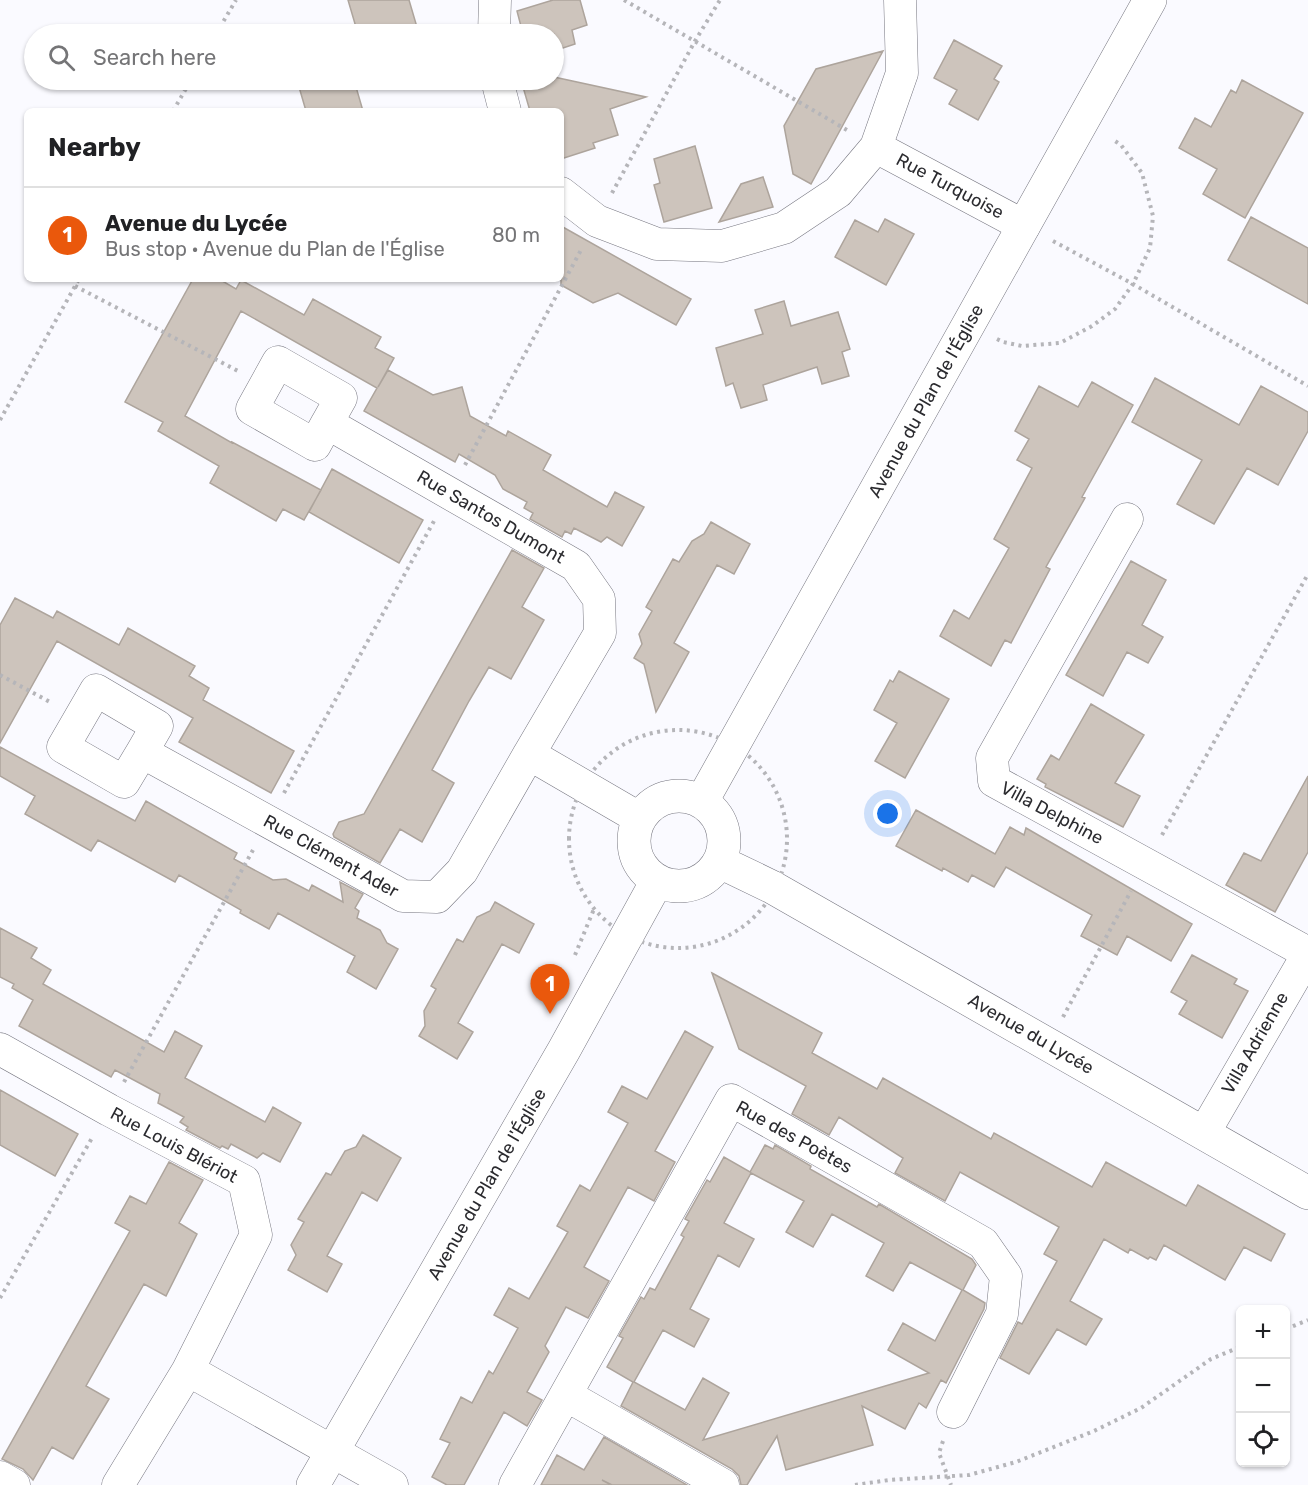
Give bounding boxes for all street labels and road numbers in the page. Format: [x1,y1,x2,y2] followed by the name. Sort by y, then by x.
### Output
[892,148,1008,224] street label: Rue Turquoise
[864,300,988,502] street label: Avenue du Plan de l'Église
[413,466,569,568] street label: Rue Santos Dumont
[997,777,1107,849] street label: Villa Delphine
[260,810,402,902] street label: Rue Clément Ader
[1217,988,1293,1098] street label: Villa Adrienne
[964,989,1098,1079] street label: Avenue du Lycée
[423,1084,551,1284] street label: Avenue du Plan de l'Église
[732,1096,856,1178] street label: Rue des Poètes
[107,1102,241,1188] street label: Rue Louis Blériot

